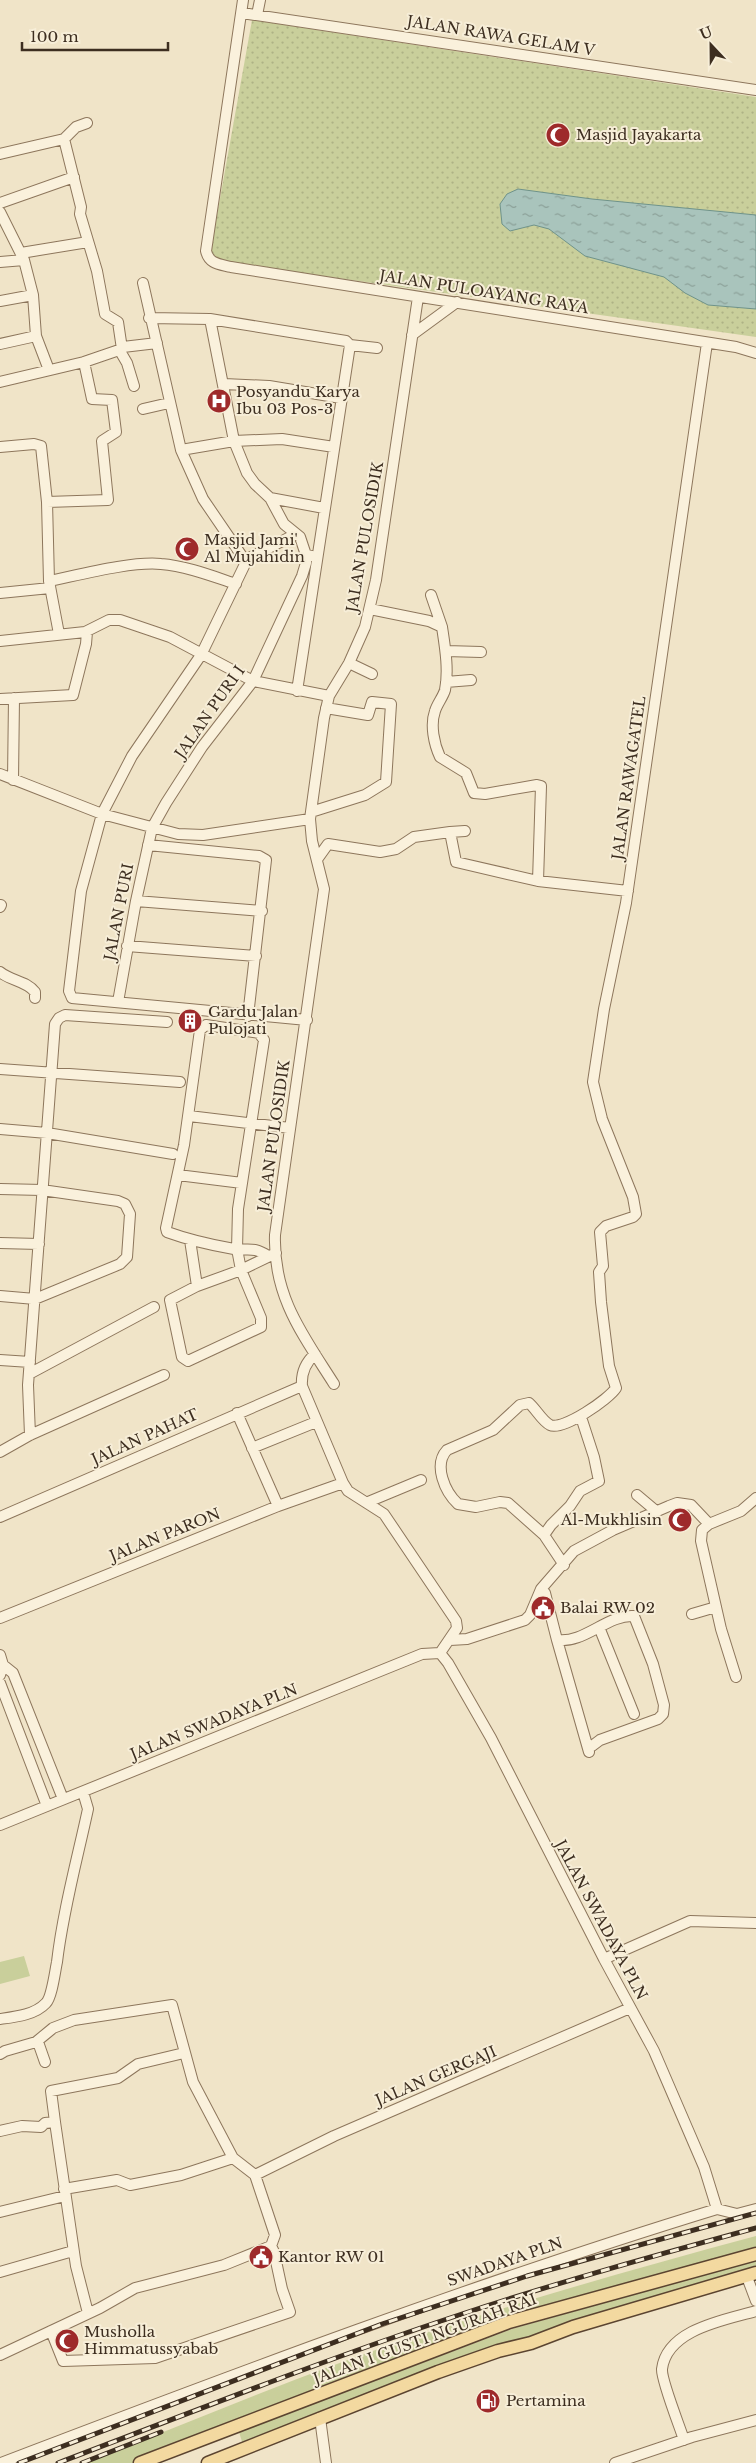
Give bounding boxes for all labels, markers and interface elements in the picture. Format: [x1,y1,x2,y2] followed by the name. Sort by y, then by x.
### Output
[404,11,597,60] street label: JALAN RAWA GELAM V
[22,20,169,52] scale bar
[686,20,736,70] north arrow
[697,22,716,44] text: U
[30,27,79,46] text: 100 m
[545,122,571,148] mosque icon: Masjid Jayakarta
[576,125,702,144] place label: Masjid Jayakarta
[376,265,591,318] street label: JALAN PULOAYANG RAYA
[236,382,360,418] place label: Posyandu Karya Ibu 03 Pos-3
[206,388,232,414] hospital icon: Posyandu Karya Ibu 03 Pos-3
[342,460,387,616] street label: JALAN PULOSIDIK
[203,530,305,566] place label: Masjid Jami' Al Mujahidin
[174,536,200,562] mosque icon: Masjid Jami' Al Mujahidin
[169,661,249,764] street label: JALAN PURI I
[607,695,649,863] street label: JALAN RAWAGATEL
[99,862,137,964] street label: JALAN PURI
[208,1002,298,1038] place label: Gardu Jalan Pulojati
[177,1008,203,1034] building icon: Gardu Jalan Pulojati
[253,1059,294,1215] street label: JALAN PULOSIDIK
[87,1404,201,1469] street label: JALAN PAHAT
[105,1504,223,1566] street label: JALAN PARON
[667,1507,693,1533] mosque icon: Al-Mukhlisin
[560,1510,662,1529] place label: Al-Mukhlisin
[530,1595,556,1621] public building icon: Balai RW 02
[560,1598,655,1617] place label: Balai RW 02
[126,1679,300,1765] street label: JALAN SWADAYA PLN
[550,1835,652,2003] street label: JALAN SWADAYA PLN
[371,2041,499,2110] street label: JALAN GERGAJI
[445,2233,565,2290] street label: SWADAYA PLN
[248,2244,274,2270] public building icon: Kantor RW 01
[278,2247,385,2266] place label: Kantor RW 01
[308,2289,539,2389] street label: JALAN I GUSTI NGURAH RAI
[84,2322,219,2358] place label: Musholla Himmatussyabab
[54,2328,80,2354] mosque icon: Musholla Himmatussyabab
[475,2388,501,2414] fuel station icon: Pertamina
[506,2391,586,2410] place label: Pertamina

